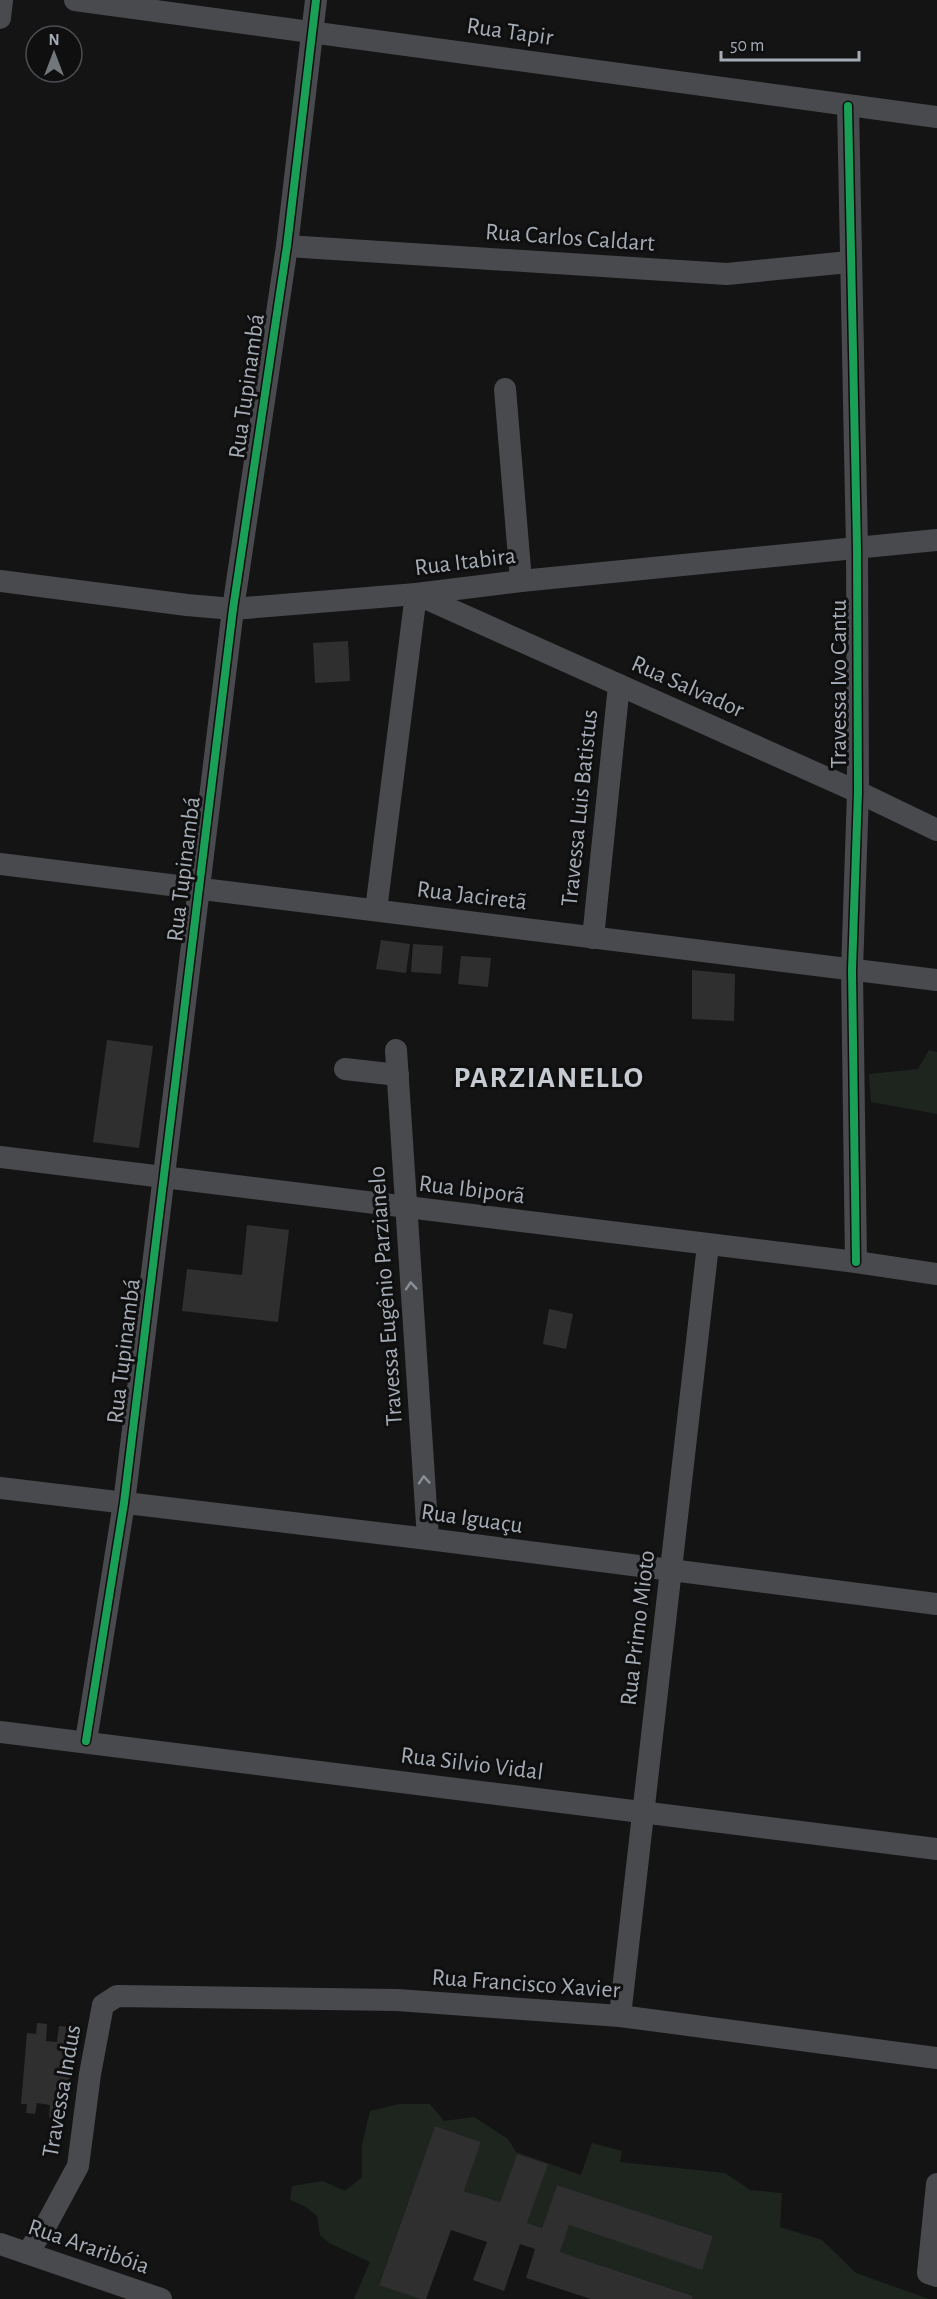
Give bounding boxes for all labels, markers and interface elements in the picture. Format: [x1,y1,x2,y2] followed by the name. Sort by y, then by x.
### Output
[465,14,555,50] street label: Rua Tapir
[24,24,84,84] north arrow
[721,24,859,62] scale bar
[48,32,60,48] text: N
[730,37,764,55] text: 50 m
[484,220,656,256] street label: Rua Carlos Caldart
[225,312,269,460] street label: Rua Tupinambá
[413,544,517,580] street label: Rua Itabira
[827,599,851,769] street label: Travessa Ivo Cantu
[628,651,748,722] street label: Rua Salvador
[558,708,602,908] street label: Travessa Luis Batistus
[163,795,205,943] street label: Rua Tupinambá
[415,877,528,915] street label: Rua Jaciretã
[454,1063,644,1093] district label: PARZIANELLO
[365,1165,407,1427] street label: Travessa Eugênio Parzianelo
[417,1172,526,1208] street label: Rua Ibiporã
[103,1277,145,1425] street label: Rua Tupinambá
[405,1281,418,1290] one-way arrow
[418,1476,431,1485] one-way arrow
[419,1500,524,1538] street label: Rua Iguaçu
[617,1549,659,1707] street label: Rua Primo Mioto
[399,1743,545,1785] street label: Rua Silvio Vidal
[431,1965,621,2003] street label: Rua Francisco Xavier
[39,2023,85,2159] street label: Travessa Indus
[25,2215,152,2279] street label: Rua Araribóia

